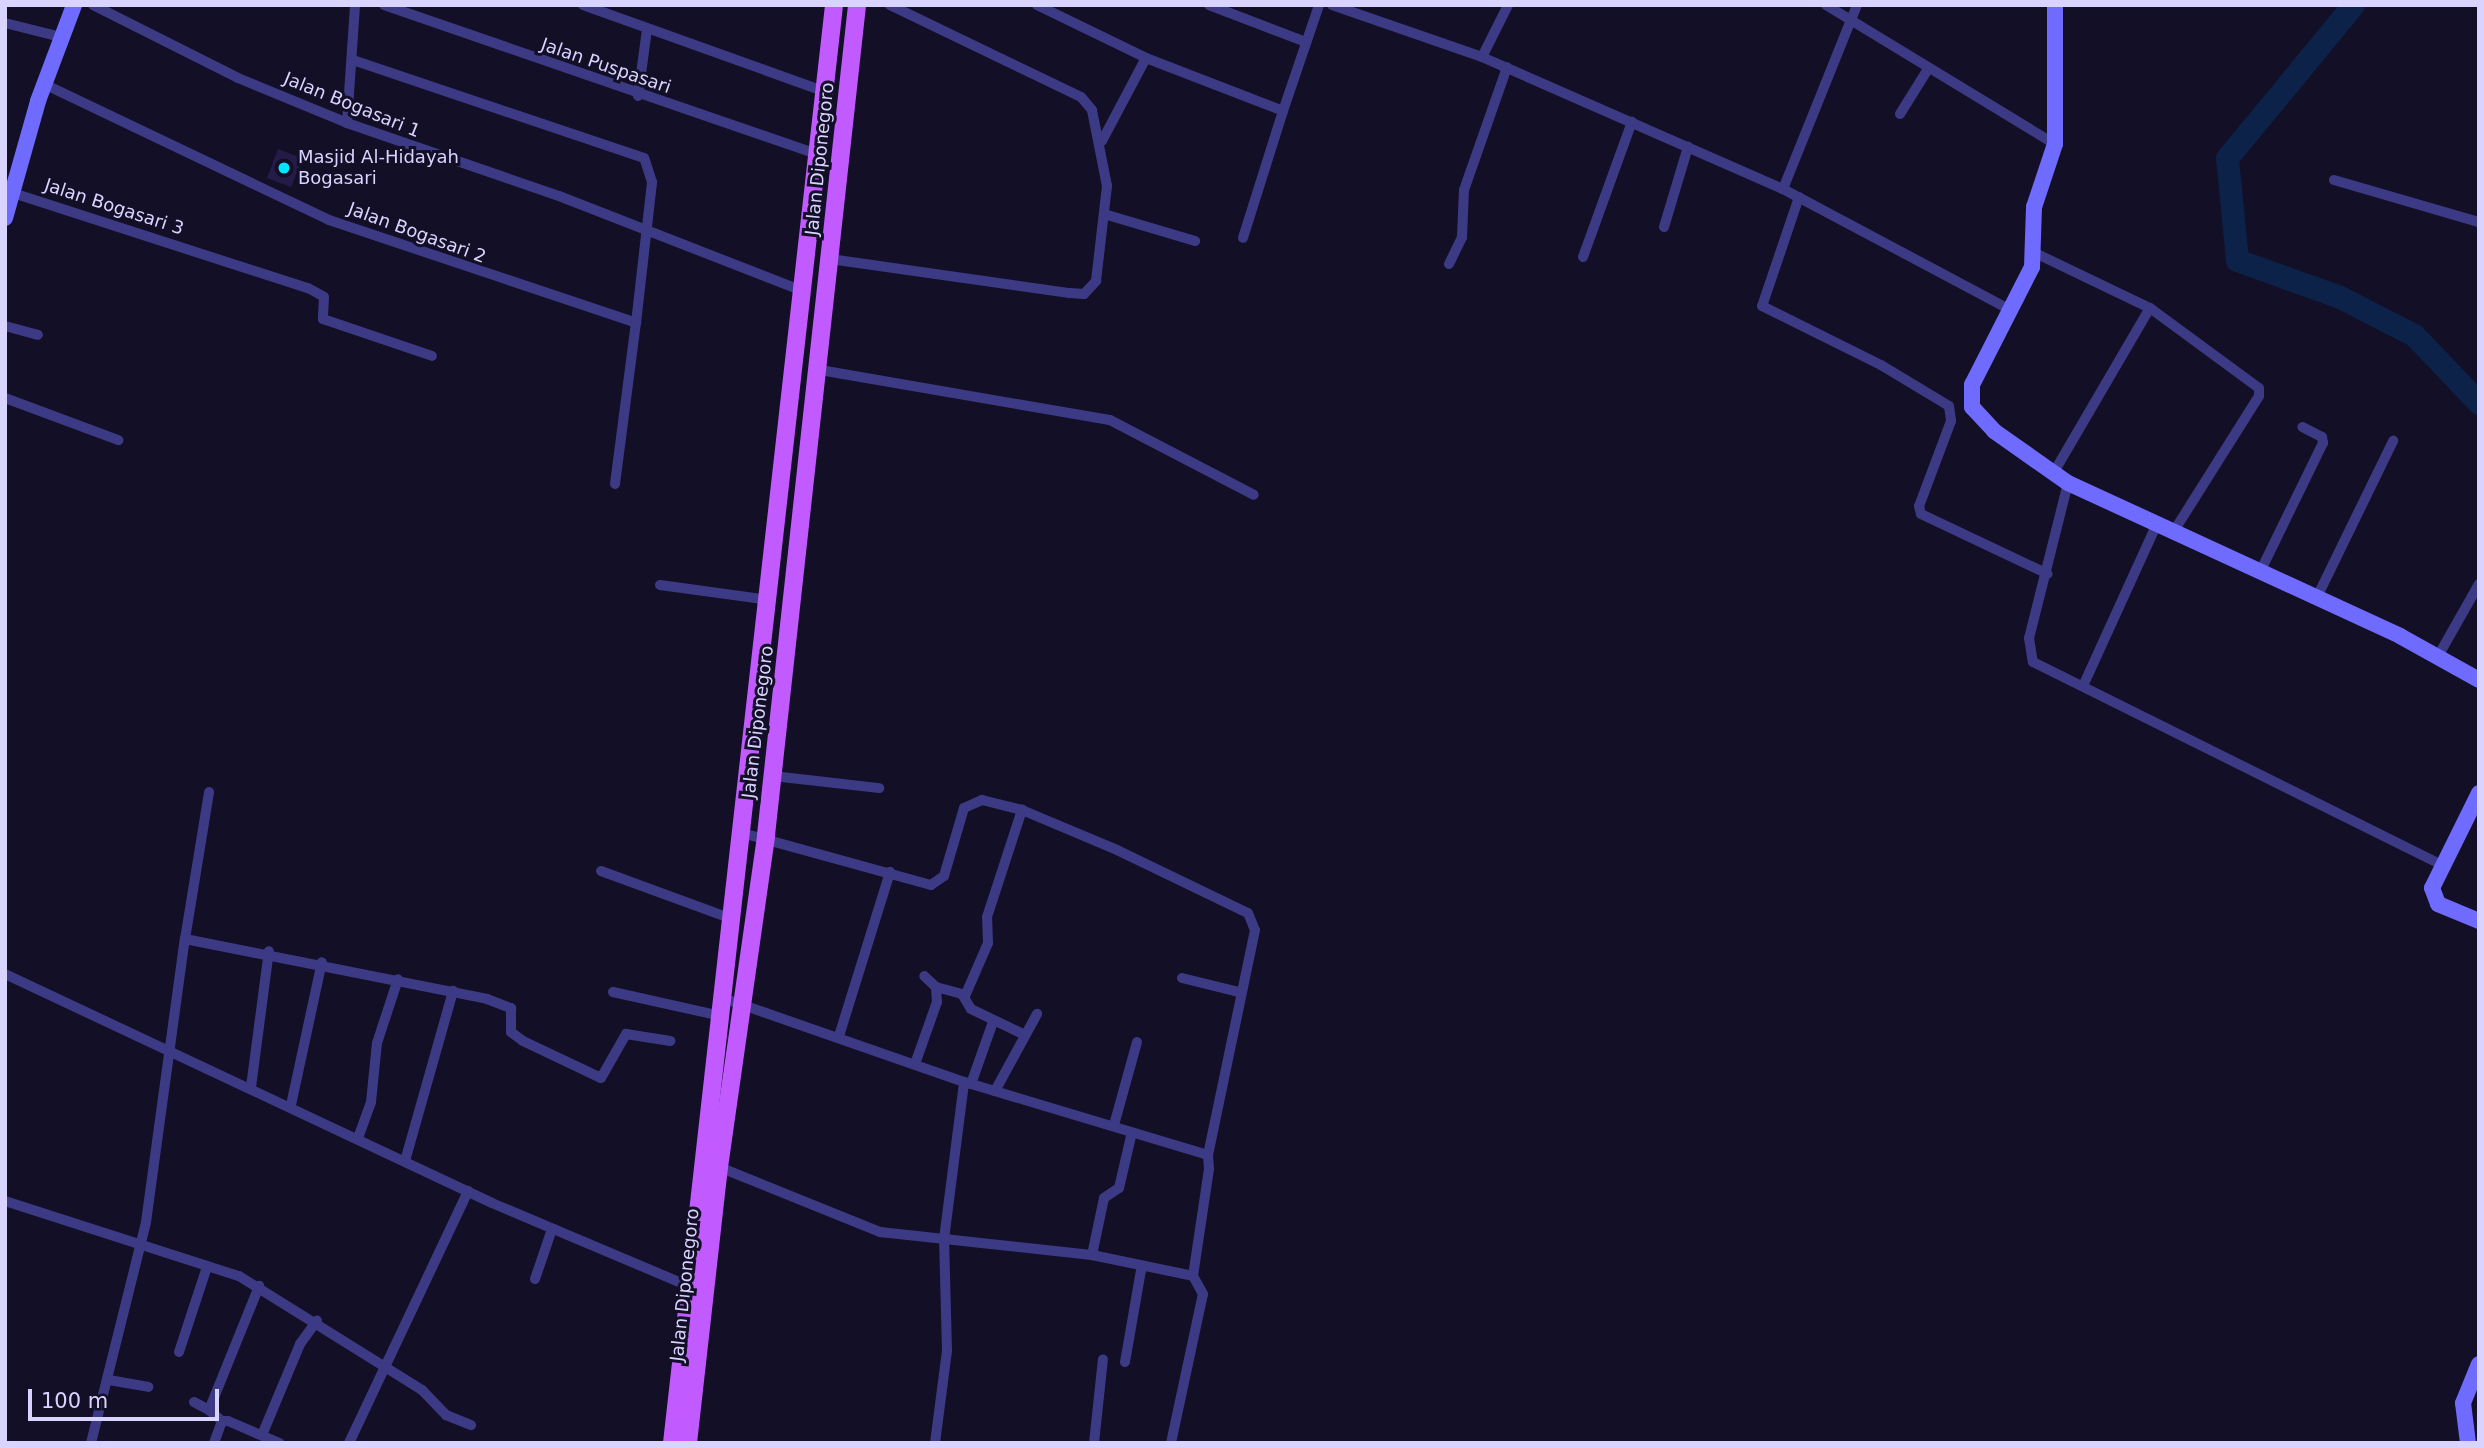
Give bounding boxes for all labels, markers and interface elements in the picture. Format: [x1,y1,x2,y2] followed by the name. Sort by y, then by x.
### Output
[538,34,674,98] street label: Jalan Puspasari
[281,68,423,142] street label: Jalan Bogasari 1
[801,81,839,237] street label: Jalan Diponegoro
[298,147,459,190] place label: Masjid Al-Hidayah Bogasari
[276,160,292,176] marker: Masjid Al-Hidayah Bogasari
[42,174,186,240] street label: Jalan Bogasari 3
[345,198,489,268] street label: Jalan Bogasari 2
[738,644,778,800] street label: Jalan Diponegoro
[666,1207,704,1363] street label: Jalan Diponegoro
[32,1374,222,1418] scale bar
[41,1389,108,1413] text: 100 m

